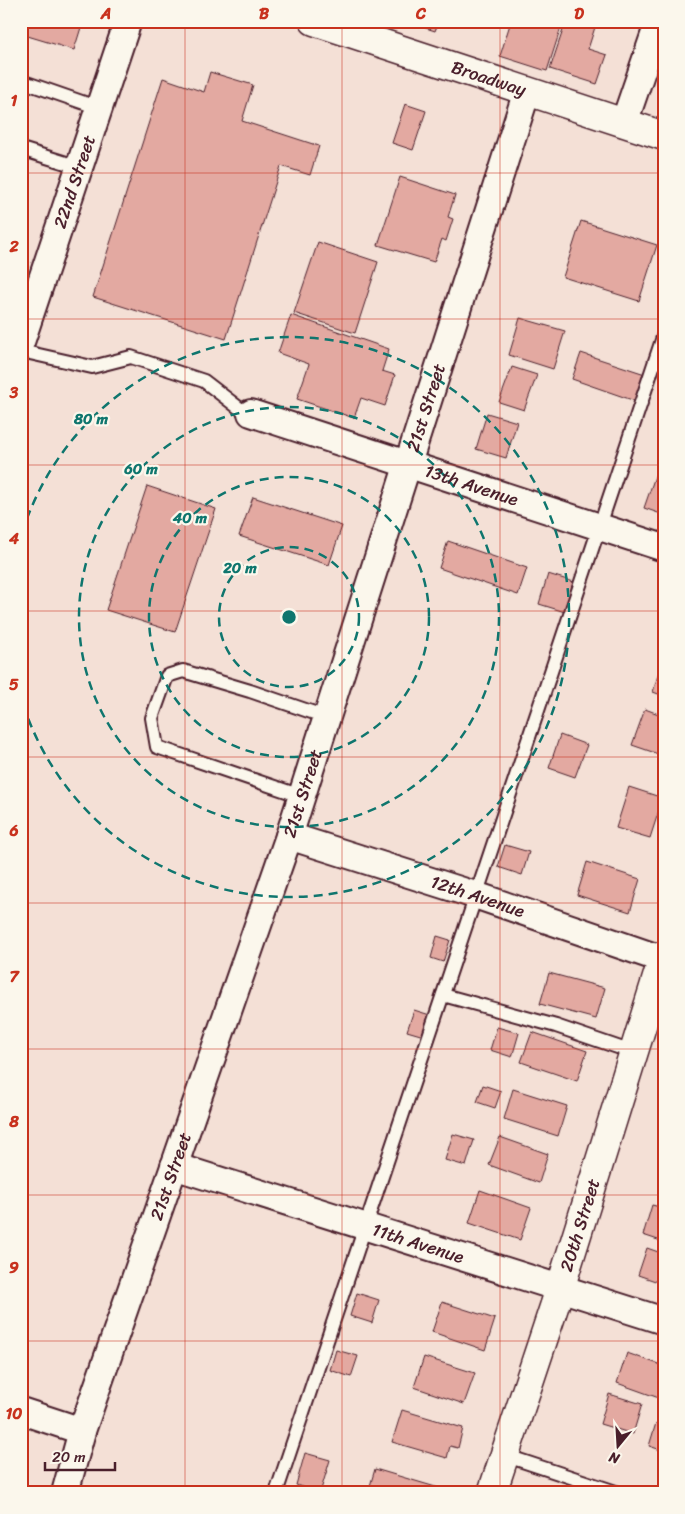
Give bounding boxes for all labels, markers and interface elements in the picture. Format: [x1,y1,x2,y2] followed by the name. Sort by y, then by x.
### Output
[100,0,111,28] text: A
[259,0,270,28] text: B
[415,0,427,28] text: C
[574,0,584,28] text: D
[447,51,531,106] street label: Broadway
[11,86,18,115] text: 1
[44,130,105,233] street label: 22nd Street
[8,232,19,261] text: 2
[397,359,455,456] street label: 21st Street
[9,378,19,407] text: 3
[73,406,108,432] text: 80 m
[420,455,523,515] street label: 13th Avenue
[123,456,158,482] text: 60 m
[172,505,208,531] text: 40 m
[8,524,19,553] text: 4
[222,555,257,581] text: 20 m
[280,608,298,626] centre of rings
[9,670,19,699] text: 5
[273,745,332,842] street label: 21st Street
[8,816,19,845] text: 6
[426,866,529,927] street label: 12th Avenue
[9,962,20,991] text: 7
[8,1107,19,1136] text: 8
[141,1128,201,1225] street label: 21st Street
[550,1174,610,1276] street label: 20th Street
[368,1214,468,1273] street label: 11th Avenue
[9,1253,19,1282] text: 9
[6,1399,22,1428] text: 10
[592,1422,642,1472] north arrow
[45,1439,115,1471] scale bar
[52,1444,86,1470] text: 20 m
[605,1444,624,1472] text: N

